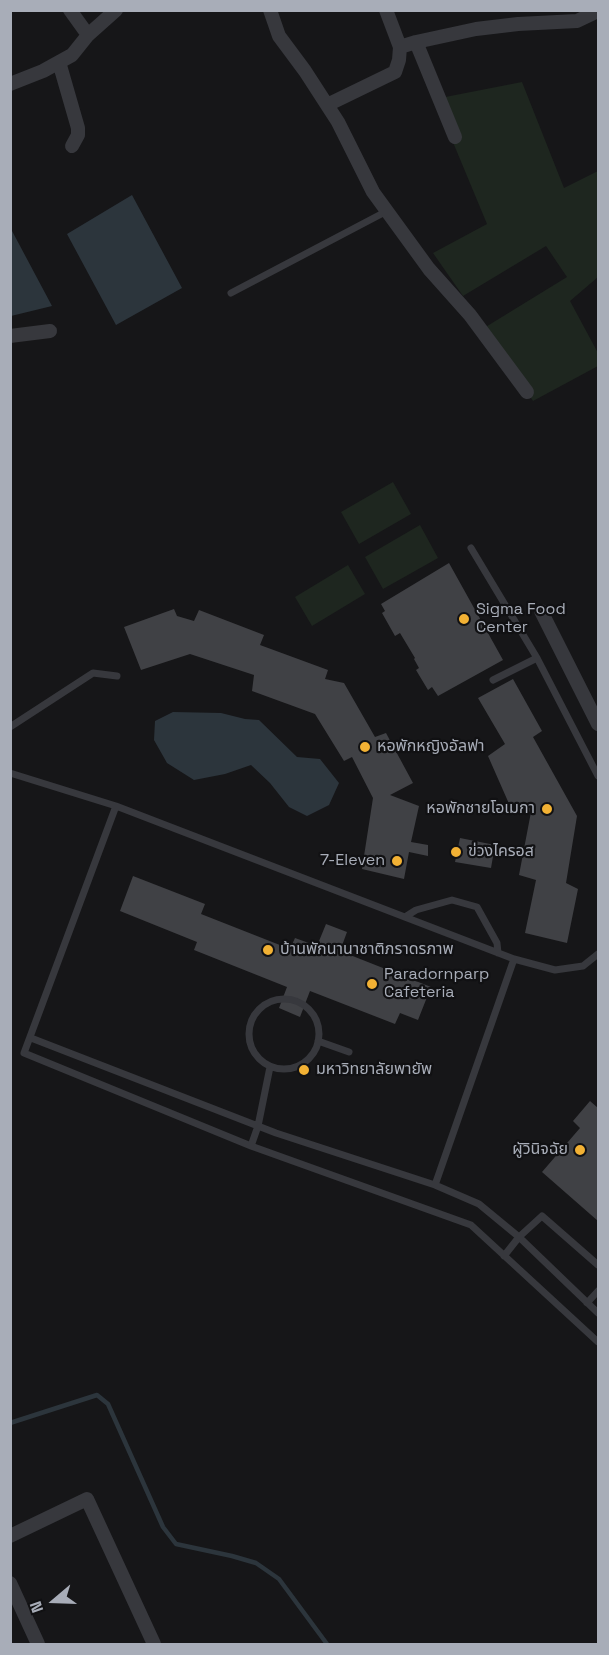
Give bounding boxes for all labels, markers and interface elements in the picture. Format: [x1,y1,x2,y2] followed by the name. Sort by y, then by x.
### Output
[476,600,566,638] place label: Sigma Food Center
[457,612,471,626] marker: Sigma Food Center
[377,737,485,757] place label: หอพักหญิงอัลฟา
[358,740,372,754] marker: หอพักหญิงอัลฟา
[426,799,535,819] place label: หอพักชายโอเมกา
[540,802,554,816] marker: หอพักชายโอเมกา
[468,842,534,862] place label: ข่วงไครอส
[449,845,463,859] marker: ข่วงไครอส
[320,851,385,871] place label: 7-Eleven
[390,854,404,868] marker: 7-Eleven
[280,940,454,960] place label: บ้านพักนานาชาติภราดรภาพ
[261,943,275,957] marker: บ้านพักนานาชาติภราดรภาพ
[384,965,489,1003] place label: Paradornparp Cafeteria
[365,977,379,991] marker: Paradornparp Cafeteria
[316,1060,432,1080] place label: มหาวิทยาลัยพายัพ
[297,1063,311,1077] marker: มหาวิทยาลัยพายัพ
[512,1140,568,1160] place label: ผัูวินิจฉัย
[573,1143,587,1157] marker: ผัูวินิจฉัย
[24,1571,84,1631] north arrow
[25,1599,48,1616] text: N

